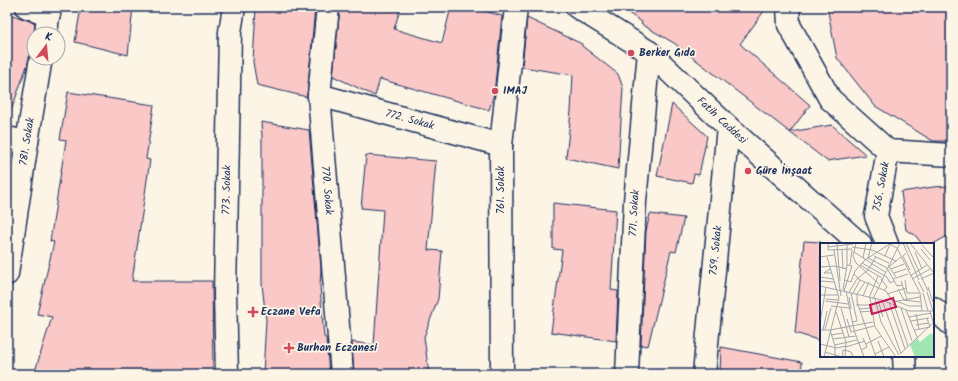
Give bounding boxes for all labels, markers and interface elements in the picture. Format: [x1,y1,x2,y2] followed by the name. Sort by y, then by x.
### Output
[26,26,66,66] north arrow
[43,28,55,47] text: K
[639,44,696,62] place label: Berker Gıda
[626,48,636,58] marker: Berker Gıda
[503,82,528,100] place label: IMAJ
[490,86,500,96] marker: IMAJ
[692,93,751,149] street label: Fatih Caddesi
[383,105,437,135] street label: 772. Sokak
[15,115,40,167] street label: 781. Sokak
[868,159,895,213] street label: 756. Sokak
[756,162,813,180] place label: Güre İnşaat
[218,164,236,215] street label: 773. Sokak
[316,165,338,216] street label: 770. Sokak
[492,165,510,214] street label: 761. Sokak
[743,166,753,176] marker: Güre İnşaat
[624,188,645,237] street label: 771. Sokak
[705,224,727,276] street label: 759. Sokak
[820,243,934,357] inset map
[261,303,321,321] place label: Eczane Vefa
[248,307,258,317] marker: Eczane Vefa
[297,339,378,357] place label: Burhan Eczanesi
[284,343,294,353] marker: Burhan Eczanesi

